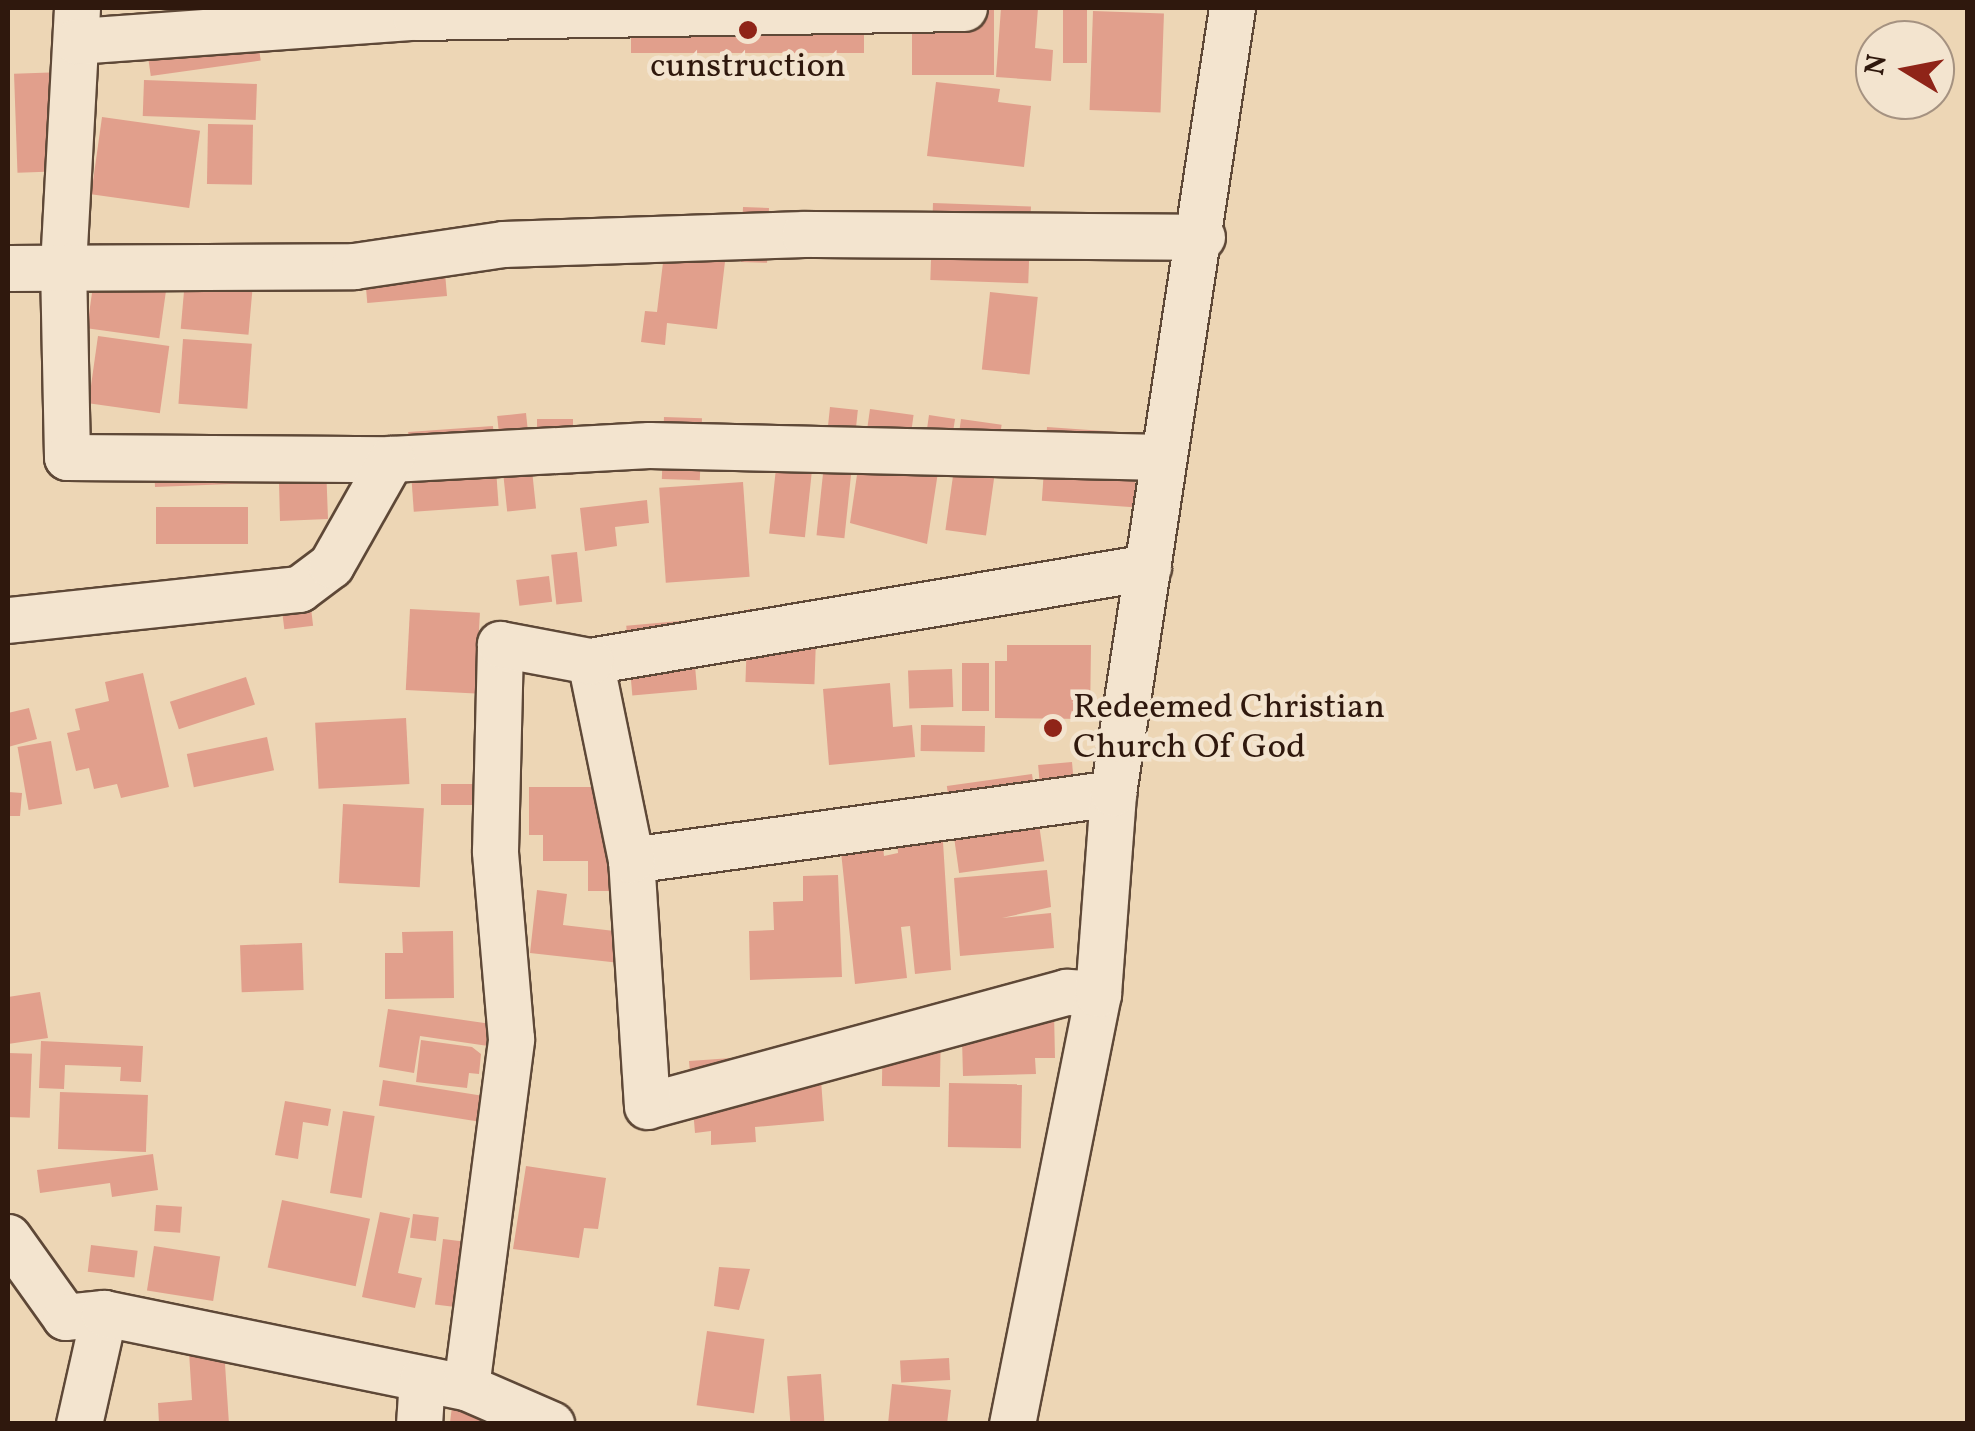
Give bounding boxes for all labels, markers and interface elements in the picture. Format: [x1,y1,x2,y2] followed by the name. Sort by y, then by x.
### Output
[737,19,759,41] marker: cunstruction
[1855,20,1955,120] north arrow
[650,46,846,88] place label: cunstruction
[1856,52,1898,78] text: N
[1073,687,1385,769] place label: Redeemed Christian Church Of God
[1042,717,1064,739] marker: Redeemed Christian Church Of God

